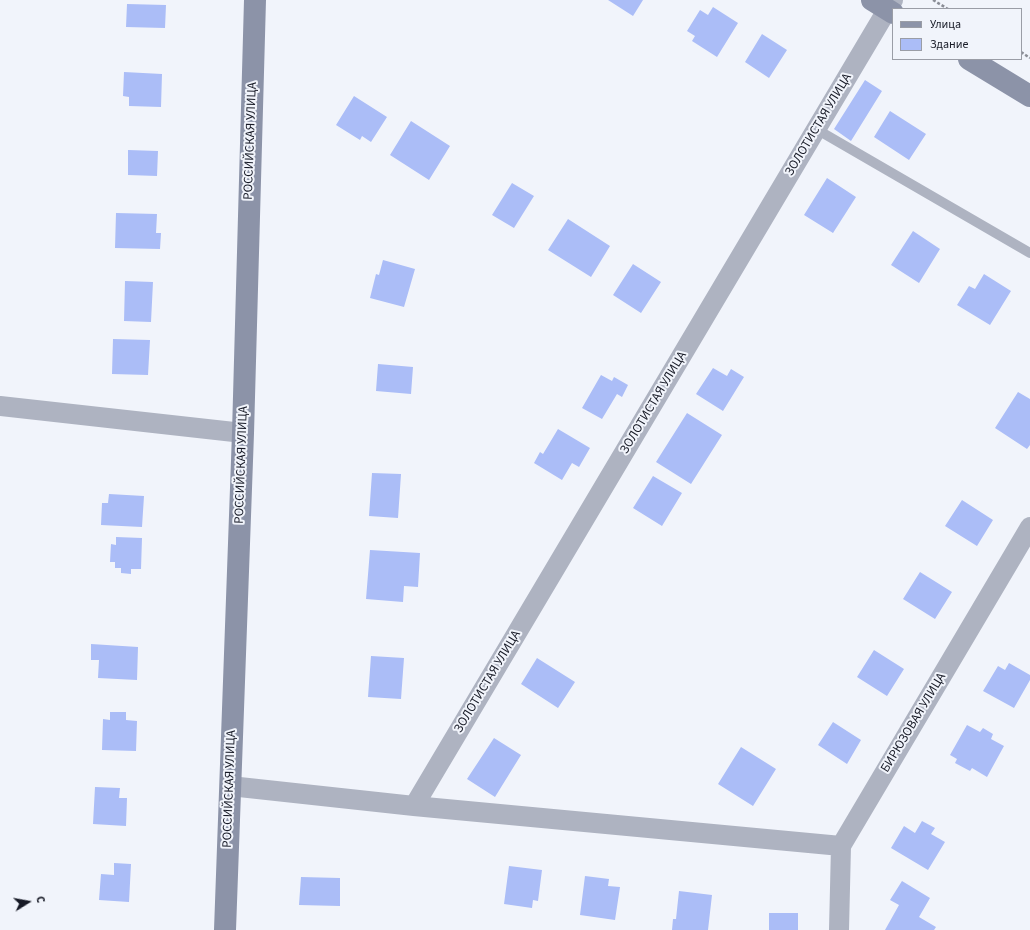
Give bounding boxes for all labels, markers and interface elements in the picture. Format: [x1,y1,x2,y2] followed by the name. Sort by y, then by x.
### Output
[892,8,1022,60] legend
[930,16,961,33] text: Улица
[930,36,969,53] text: Здание
[782,71,856,179] street label: ЗОЛОТИСТАЯ УЛИЦА
[241,82,261,200] street label: РОССИЙСКАЯ УЛИЦА
[617,349,691,457] street label: ЗОЛОТИСТАЯ УЛИЦА
[232,406,252,524] street label: РОССИЙСКАЯ УЛИЦА
[451,628,525,736] street label: ЗОЛОТИСТАЯ УЛИЦА
[878,670,950,776] street label: БИРЮЗОВАЯ УЛИЦА
[220,730,240,848] street label: РОССИЙСКАЯ УЛИЦА
[8,882,48,922] north arrow
[32,895,48,904] text: С

